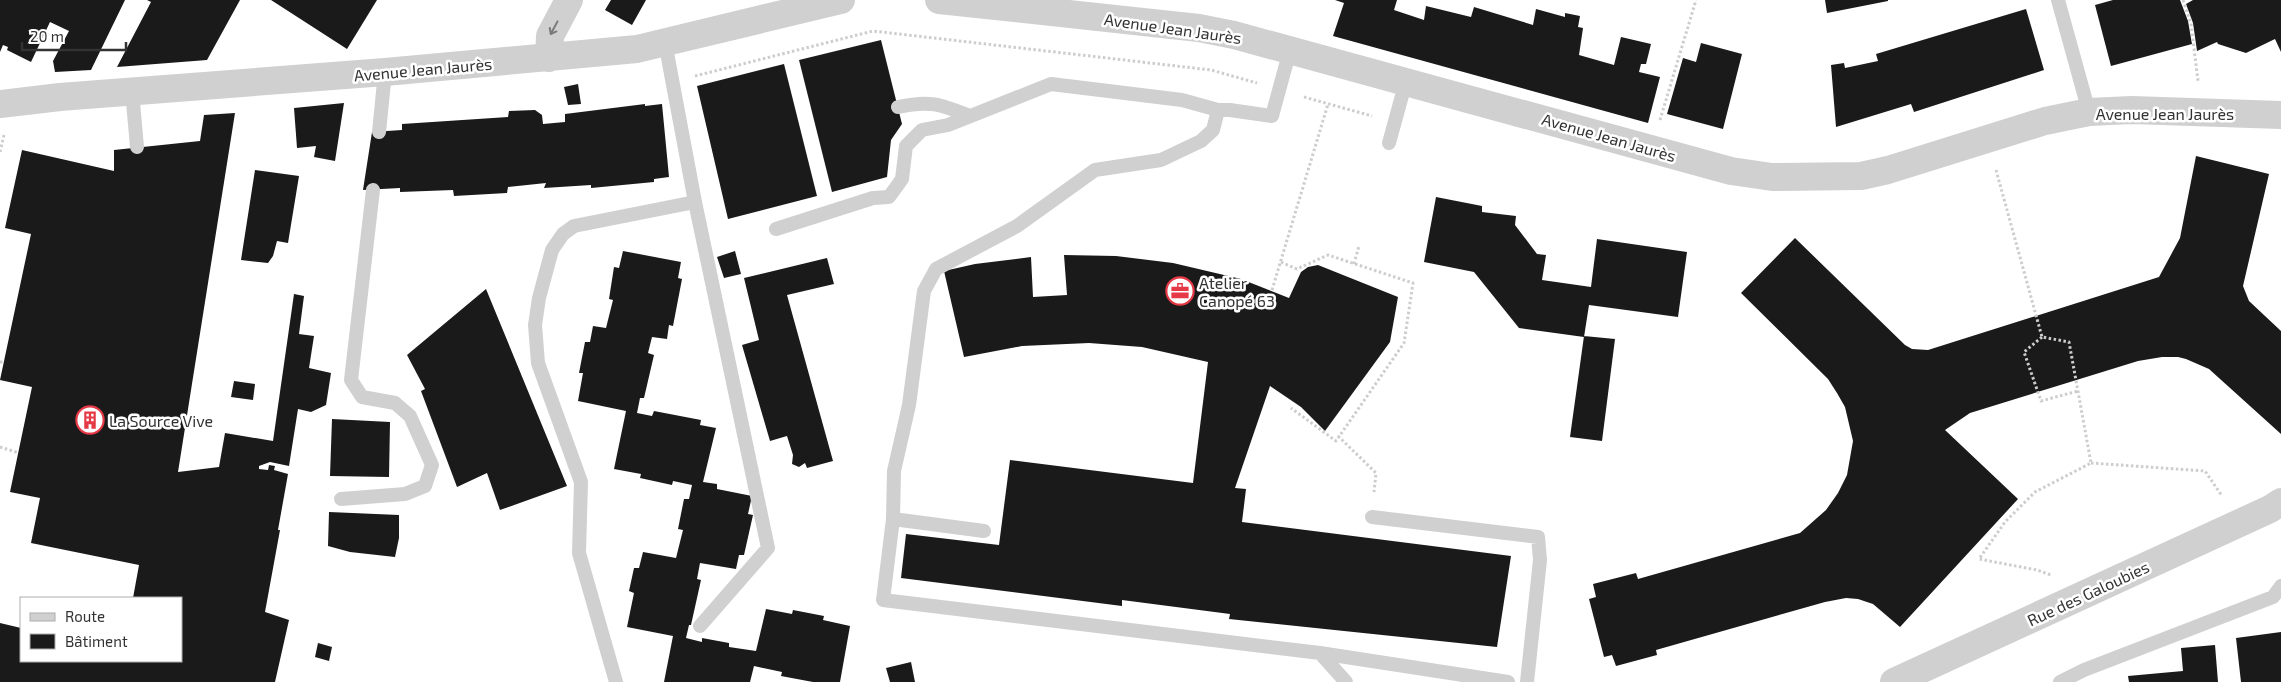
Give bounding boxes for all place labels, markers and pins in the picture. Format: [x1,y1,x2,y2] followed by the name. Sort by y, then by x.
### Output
[1199,273,1275,310] place label: Atelier Canopé 63
[1165,276,1195,306] office icon: Atelier Canopé 63
[75,405,105,435] building icon: La Source Vive
[109,411,213,430] place label: La Source Vive

